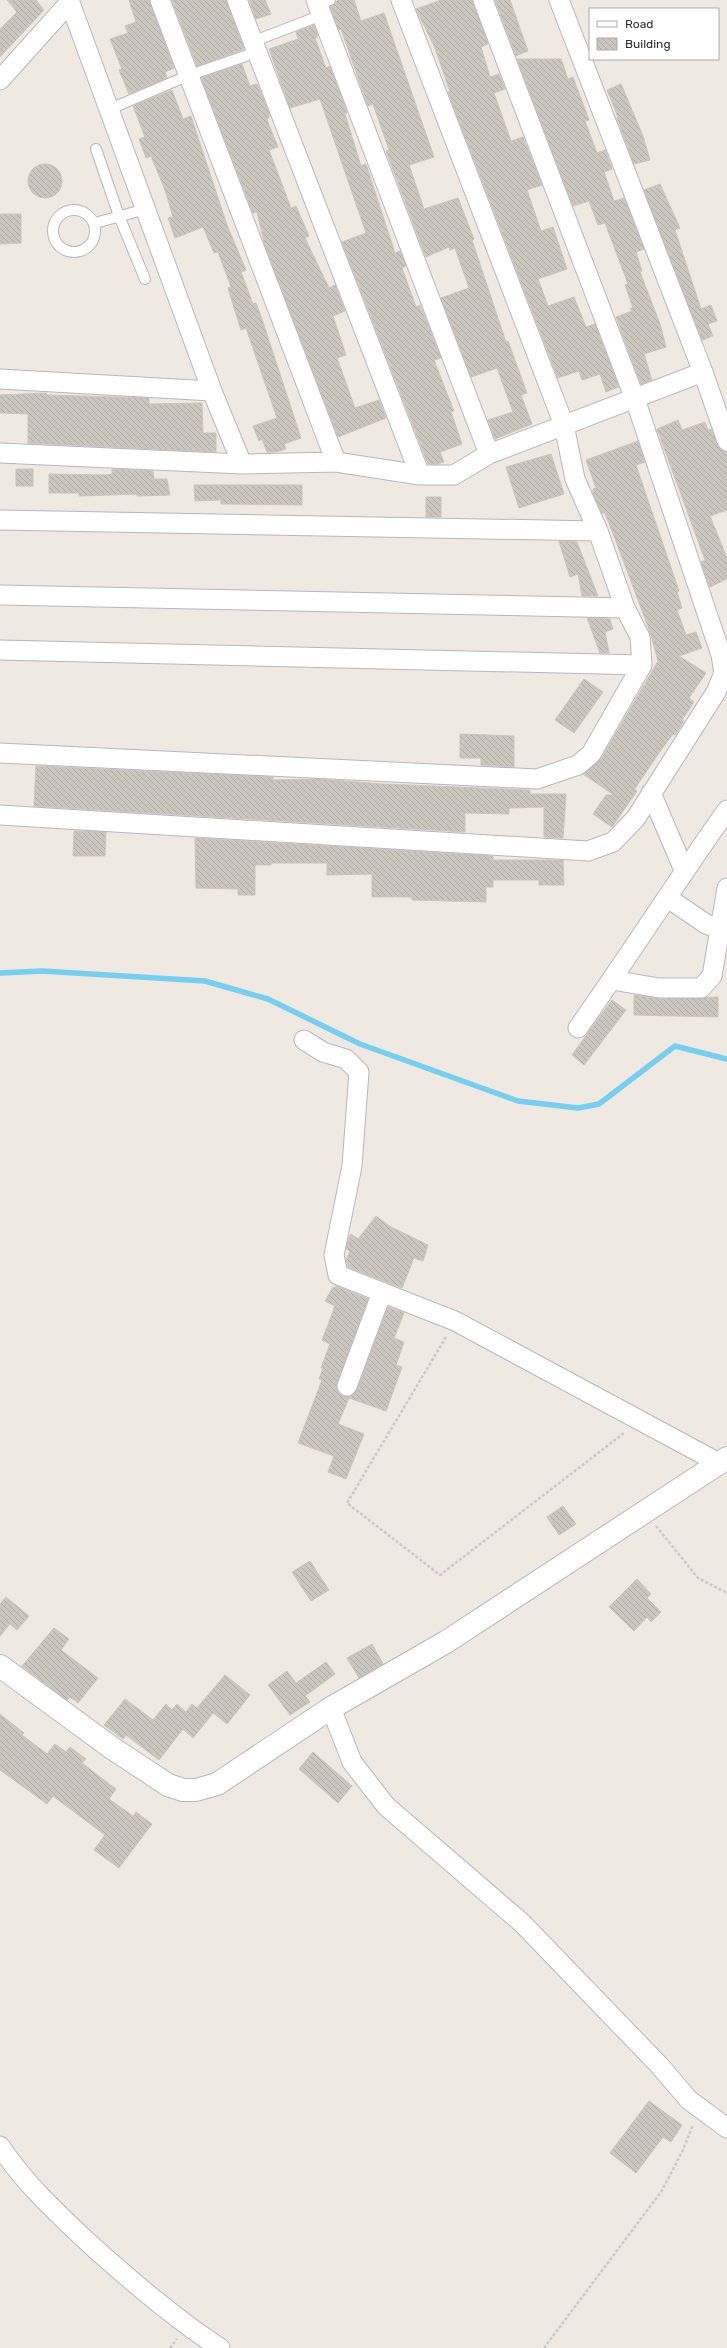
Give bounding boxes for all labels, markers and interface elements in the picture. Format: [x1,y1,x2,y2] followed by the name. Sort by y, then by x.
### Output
[589,8,719,60] legend
[625,17,653,31] text: Road
[625,37,671,51] text: Building

